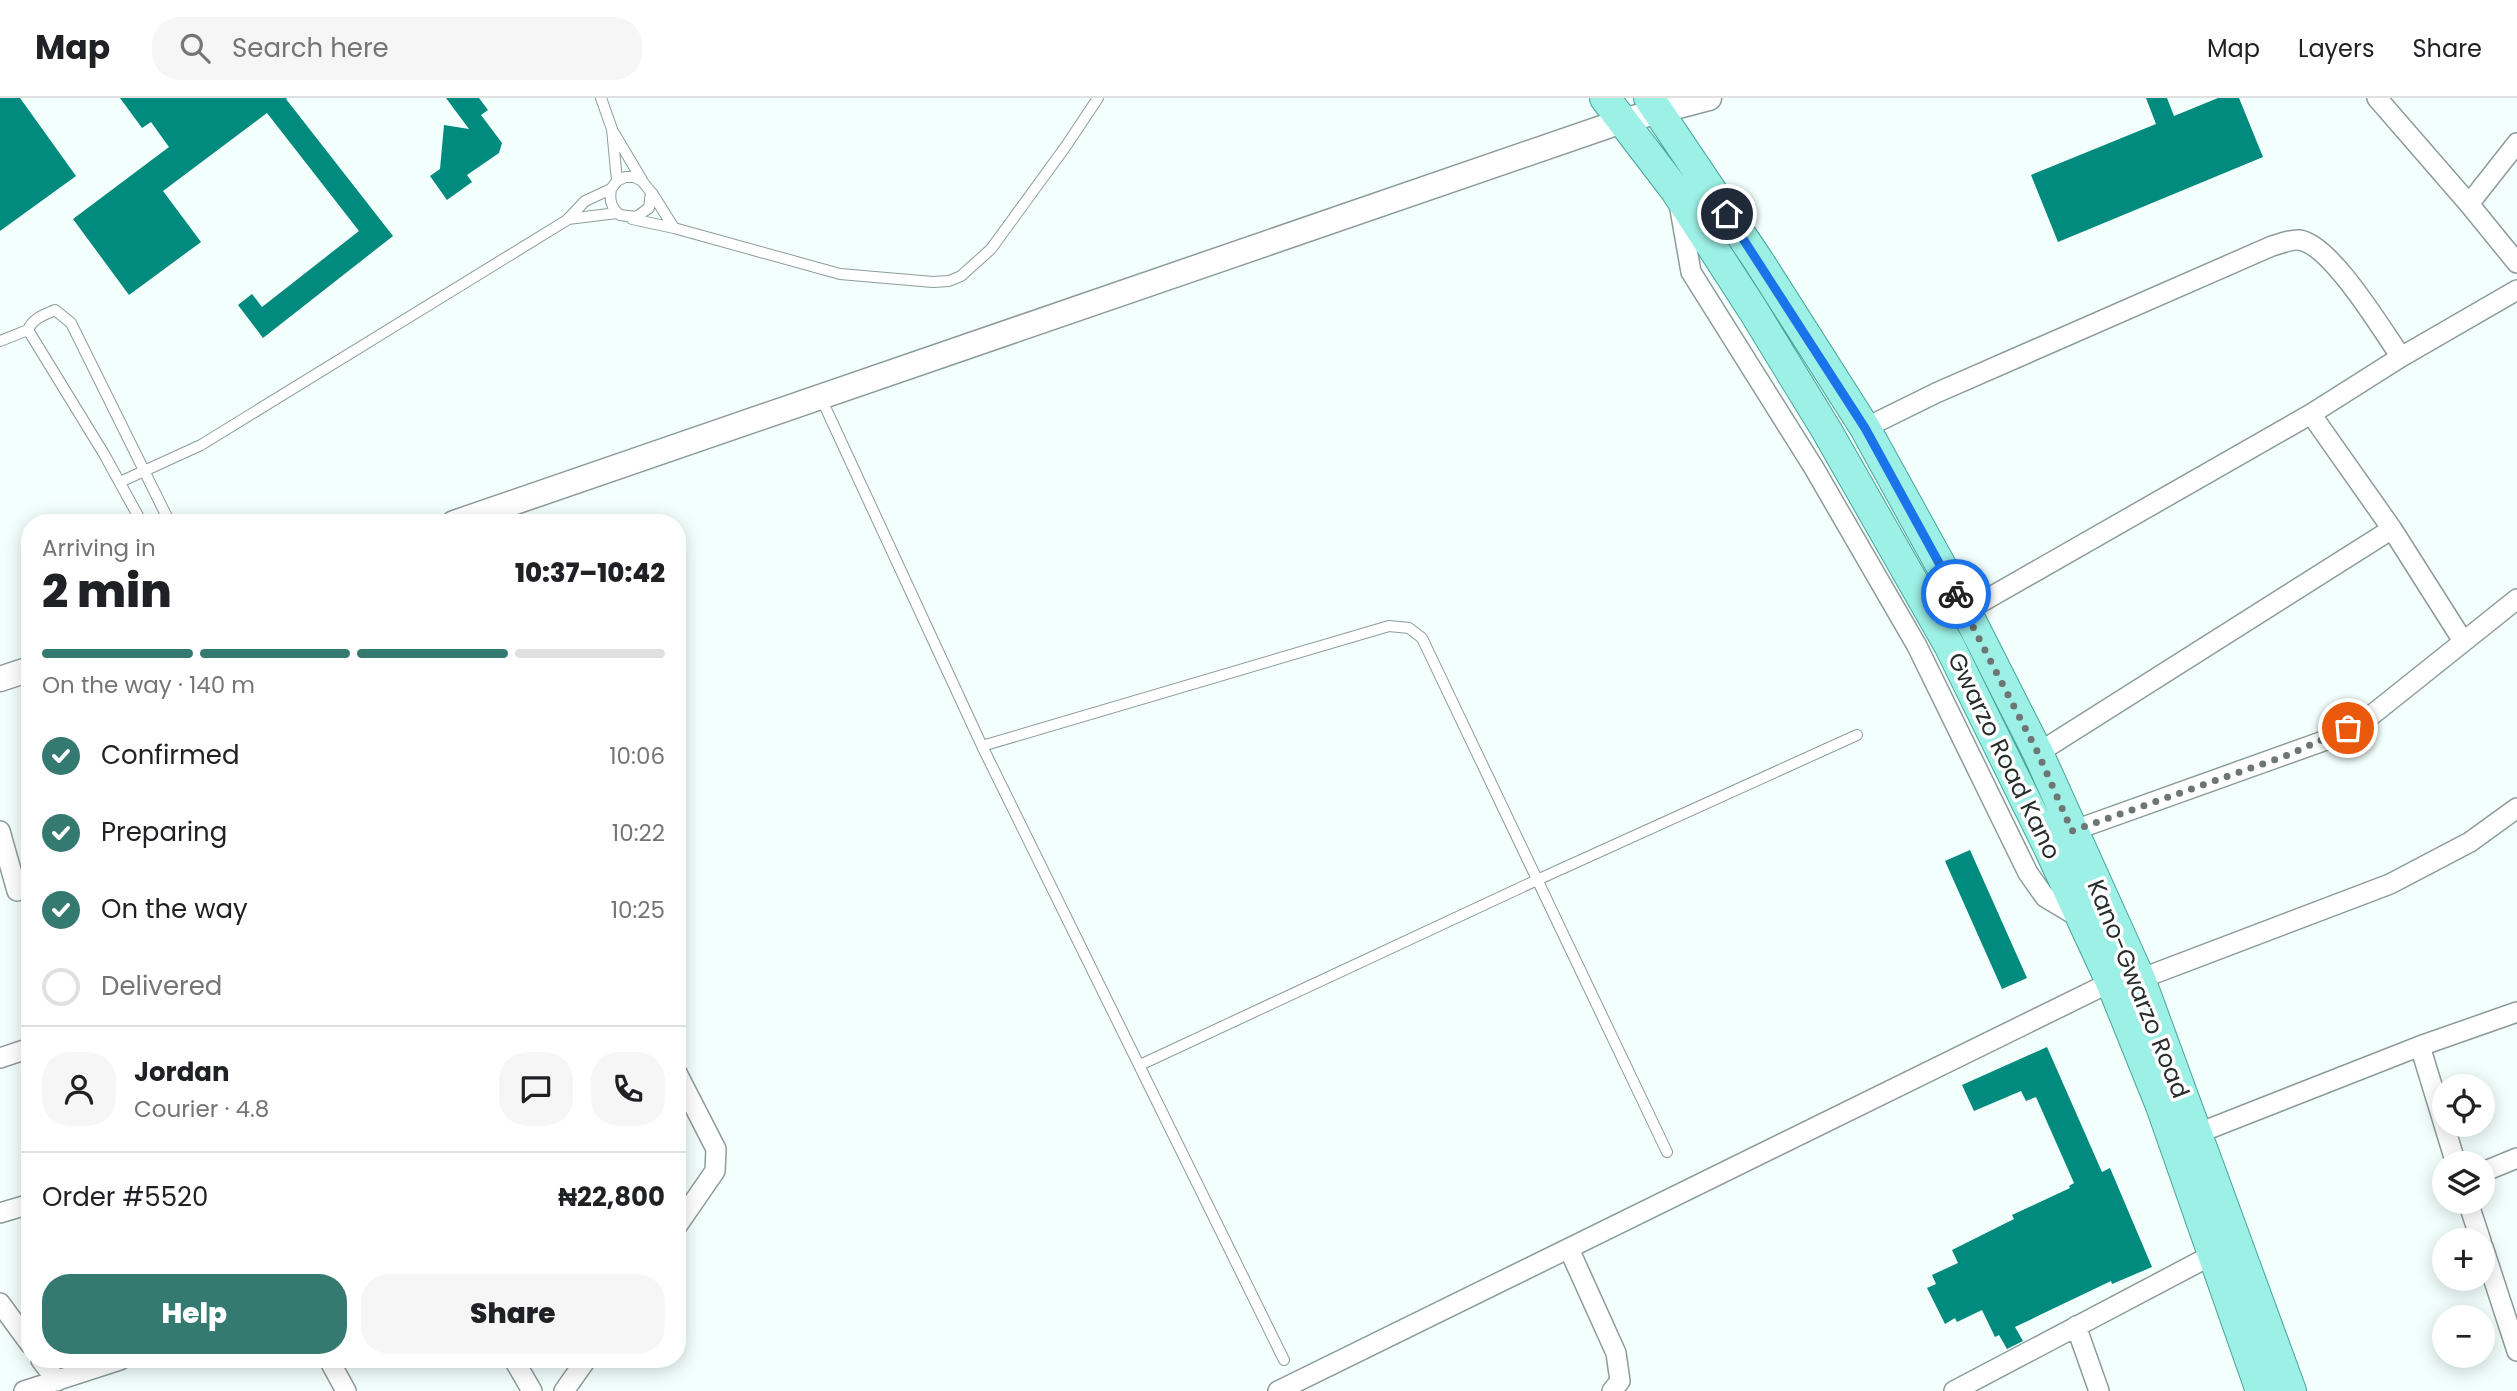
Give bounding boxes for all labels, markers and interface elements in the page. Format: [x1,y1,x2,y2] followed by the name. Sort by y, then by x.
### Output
[152,17,642,80] search box
[35,24,110,71] text: Map
[176,29,214,67] icon: search
[232,30,389,66] text: Search here
[2207,32,2260,65] text: Map
[2298,32,2374,65] text: Layers
[2412,32,2482,65] text: Share
[1697,184,1757,244] pin
[1708,195,1746,233] icon: home
[42,532,156,564] text: Arriving in
[515,555,665,591] text: 10:37–10:42
[42,559,172,623] text: 2 min
[1921,559,1991,629] courier
[1937,575,1975,613] icon: bike
[1940,647,2069,865] street label: Gwarzo Road Kano
[42,669,255,701] text: On the way · 140 m
[2318,698,2378,758] pin
[2329,709,2367,747] icon: bag
[42,737,80,775] icon: check
[101,737,239,773] text: Confirmed
[609,740,665,772] text: 10:06
[42,814,80,852] icon: check
[101,814,227,850] text: Preparing
[612,817,665,849] text: 10:22
[2079,875,2197,1103] street label: Kano-Gwarzo Road
[42,891,80,929] icon: check
[101,891,248,927] text: On the way
[611,894,665,926] text: 10:25
[101,968,222,1004] text: Delivered
[42,1052,116,1126] button: person
[499,1052,573,1126] button: chat
[591,1052,665,1126] button: phone
[134,1054,230,1090] text: Jordan
[2432,1074,2495,1368] map controls
[2432,1074,2495,1137] button: locate
[134,1093,269,1125] text: Courier · 4.8
[2432,1151,2495,1214] button: layers
[42,1179,208,1215] text: Order #5520
[558,1179,665,1215] text: ₦22,800
[2432,1228,2495,1291] button: +
[42,1274,347,1354] button: Help
[361,1274,665,1354] button: Share
[2432,1305,2495,1368] button: −

